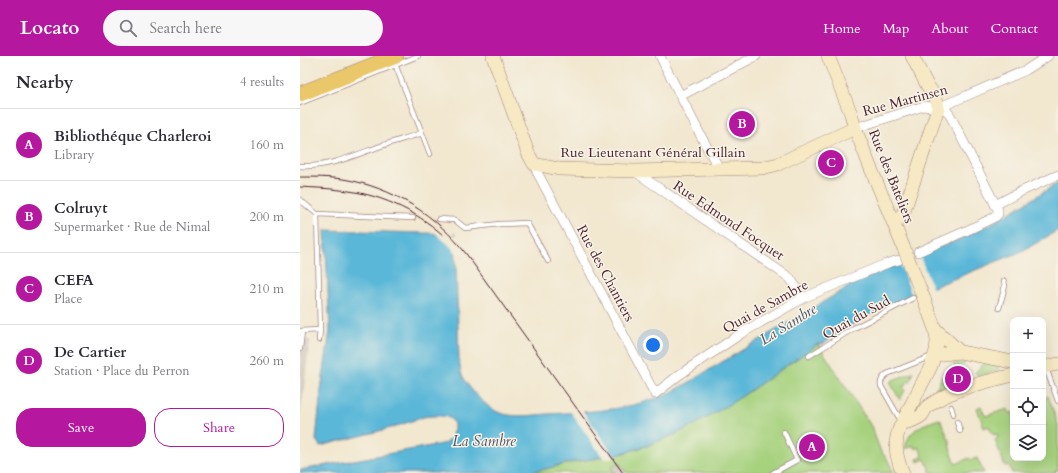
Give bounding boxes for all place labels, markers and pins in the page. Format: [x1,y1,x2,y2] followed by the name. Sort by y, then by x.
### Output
[729,109,755,139] pin: B
[818,148,844,178] pin: C
[945,364,971,394] pin: D
[799,432,825,462] pin: A

